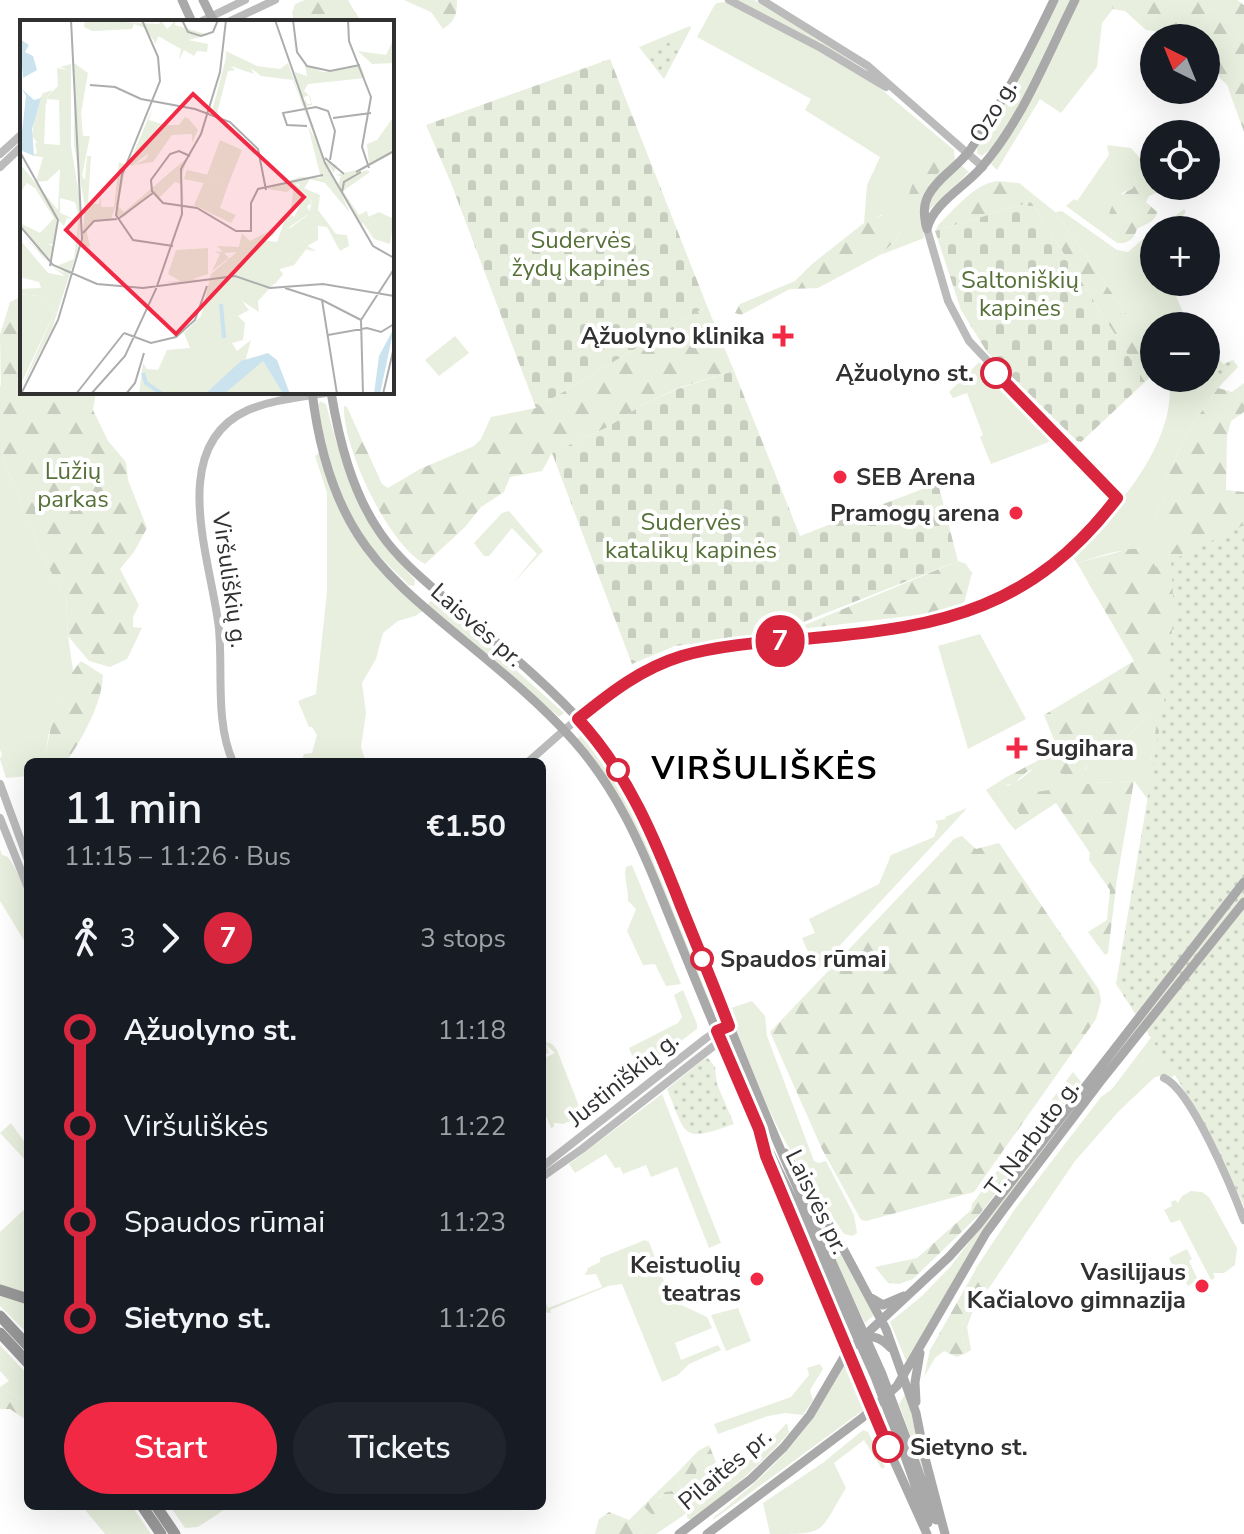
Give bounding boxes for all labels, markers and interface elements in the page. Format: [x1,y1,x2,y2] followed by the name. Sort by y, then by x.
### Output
[20,20,394,394] inset map
[1140,24,1220,104] north arrow
[1140,24,1220,392] map controls
[962,73,1024,149] street label: Ozo g.
[1140,120,1220,200] button: locate
[1140,216,1220,296] button: +
[512,224,650,284] park label: Sudervės žydų kapinės
[961,264,1079,324] park label: Saltoniškių kapinės
[1140,312,1220,392] button: −
[581,320,765,352] place label: Ąžuolyno klinika
[772,325,794,347] marker: Ąžuolyno klinika
[836,357,974,389] place label: Ąžuolyno st.
[981,358,1011,388] marker: Ąžuolyno st.
[37,455,109,515] park label: Lūžių parkas
[856,461,976,493] place label: SEB Arena
[831,468,849,486] marker: SEB Arena
[830,497,1000,529] place label: Pramogų arena
[1007,504,1025,522] marker: Pramogų arena
[605,506,777,566] park label: Sudervės katalikų kapinės
[205,509,255,650] street label: Viršuliškių g.
[424,576,530,674] street label: Laisvės pr.
[754,615,806,667] line badge: 7
[772,622,788,660] text: 7
[1035,732,1134,764] place label: Sugihara
[1006,737,1028,759] marker: Sugihara
[651,747,878,790] district label: VIRŠULIŠKĖS
[607,759,629,781] unlabelled marker
[64,779,203,839] text: 11 min
[427,806,506,847] text: €1.50
[64,839,291,874] text: 11:15 – 11:26 · Bus
[64,916,108,960] icon: walk
[148,916,192,960] icon: forward
[220,919,236,957] text: 7
[120,921,136,956] text: 3
[420,921,506,956] text: 3 stops
[720,943,887,975] place label: Spaudos rūmai
[691,948,713,970] marker: Spaudos rūmai
[124,1010,297,1051] text: Ąžuolyno st.
[438,1013,506,1048] text: 11:18
[560,1024,685,1134] street label: Justiniškių g.
[978,1073,1086,1203] street label: T. Narbuto g.
[124,1106,269,1147] text: Viršuliškės
[438,1109,506,1144] text: 11:22
[778,1144,856,1260] street label: Laisvės pr.
[124,1202,325,1243] text: Spaudos rūmai
[438,1205,506,1240] text: 11:23
[630,1249,741,1309] place label: Keistuolių teatras
[967,1256,1186,1316] place label: Vasilijaus Kačialovo gimnazija
[748,1270,766,1288] marker: Keistuolių teatras
[1193,1277,1211,1295] marker: Vasilijaus Kačialovo gimnazija
[124,1298,271,1339] text: Sietyno st.
[438,1301,506,1336] text: 11:26
[64,1402,277,1494] button: Start
[293,1402,506,1494] button: Tickets
[672,1421,778,1517] street label: Pilaitės pr.
[910,1431,1028,1463] place label: Sietyno st.
[873,1432,903,1462] marker: Sietyno st.

